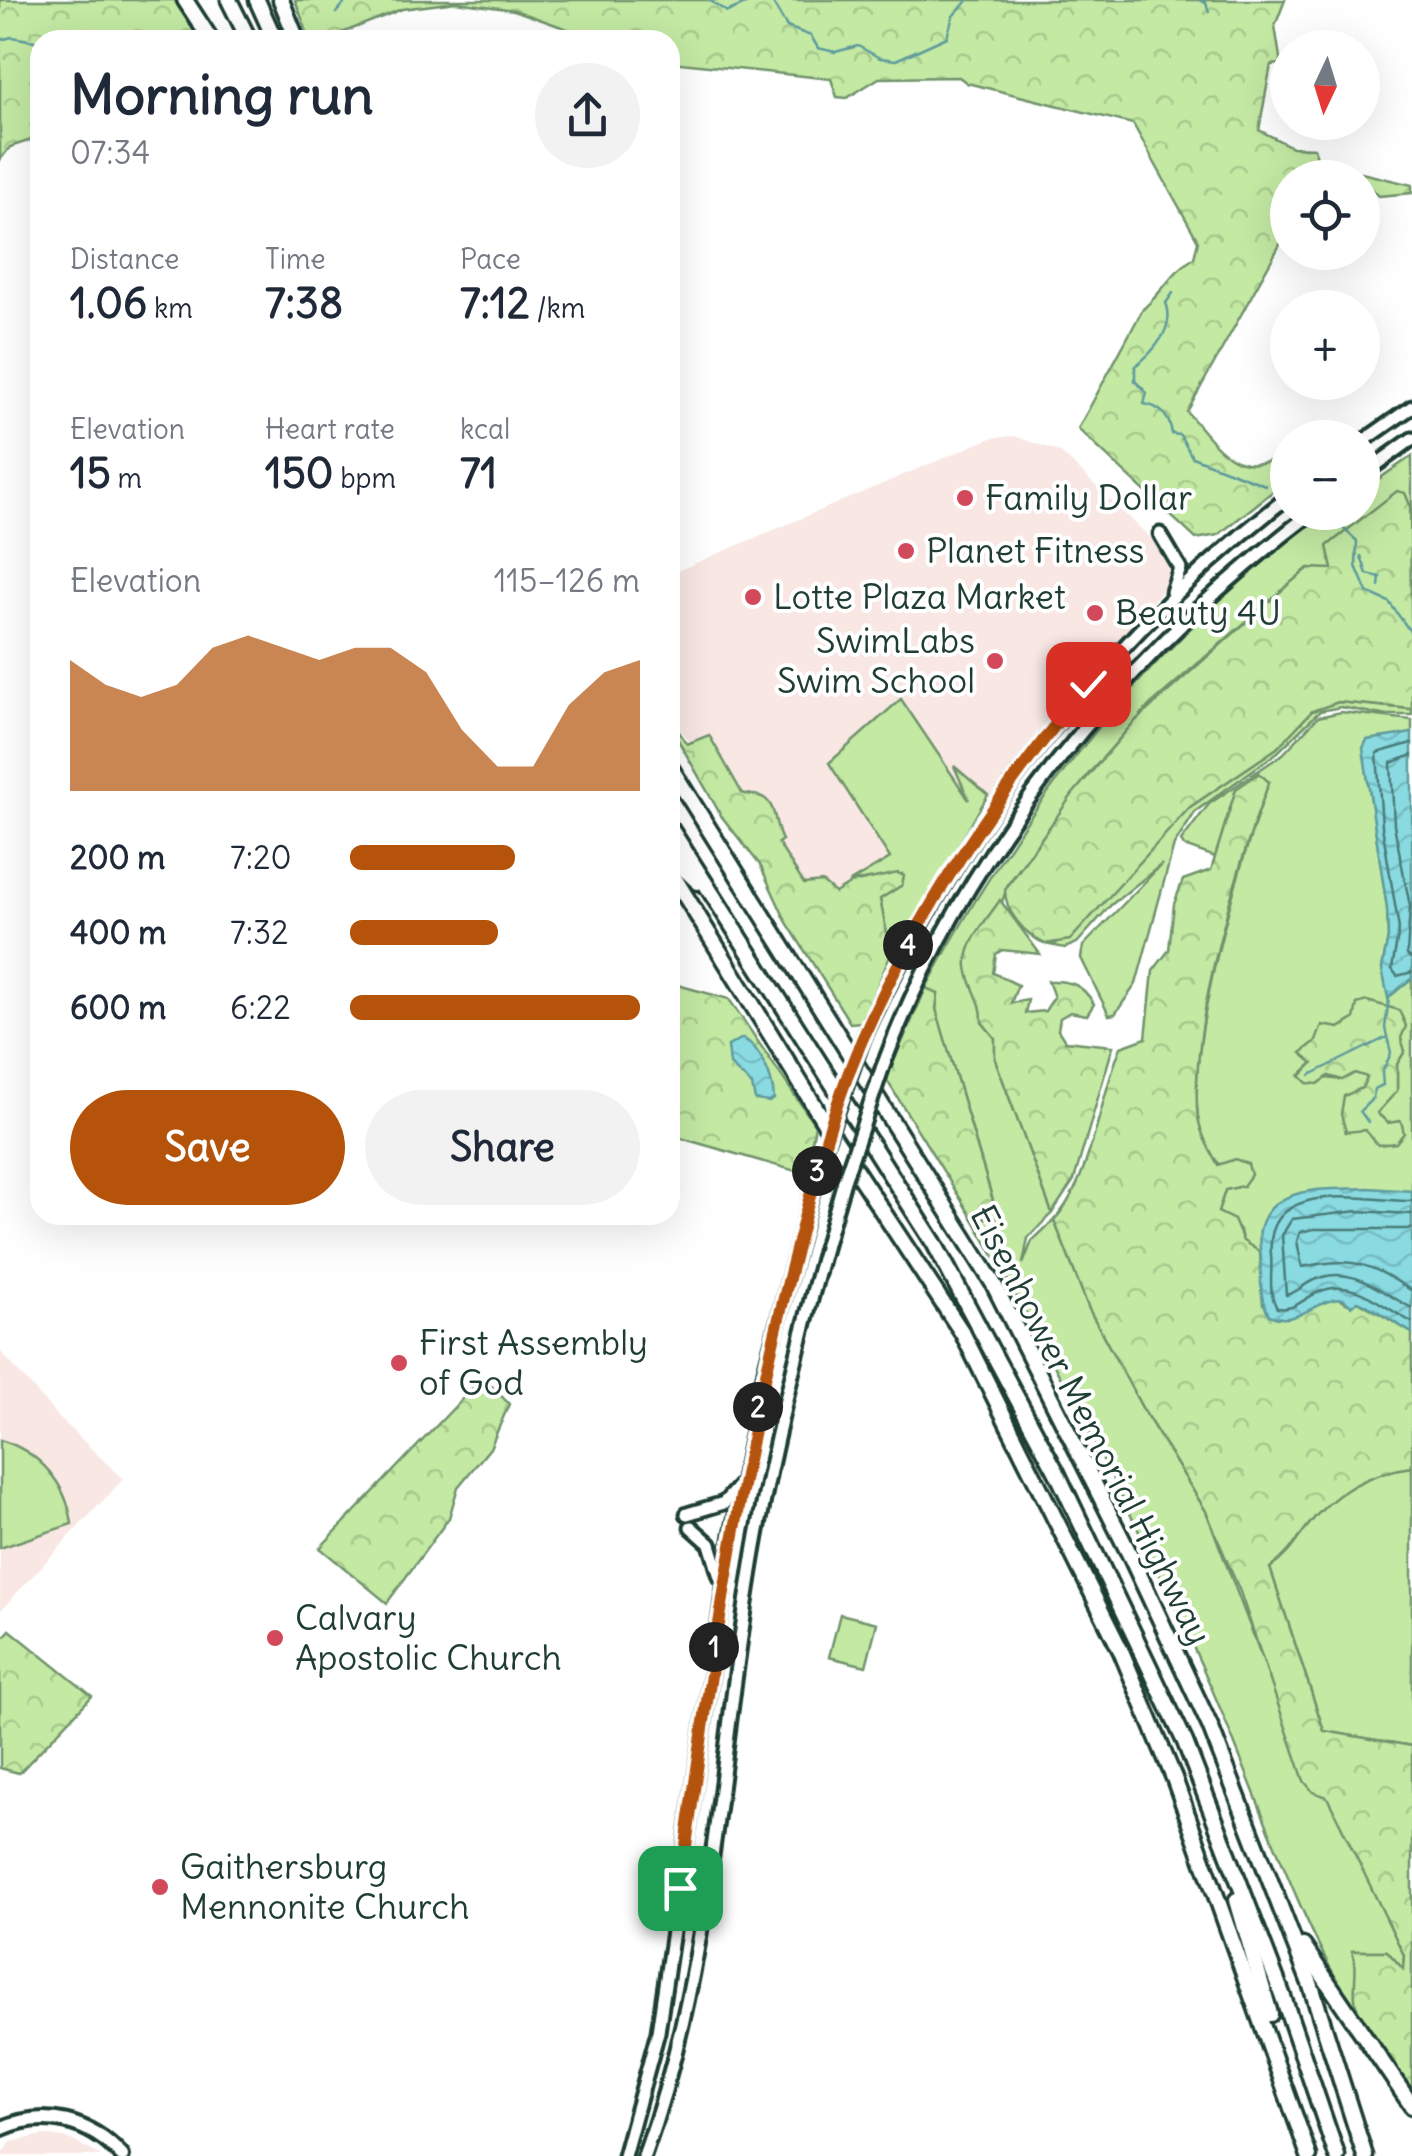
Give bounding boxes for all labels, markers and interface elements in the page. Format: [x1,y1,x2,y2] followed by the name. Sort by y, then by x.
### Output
[1270,30,1380,140] north arrow
[1270,30,1380,530] map controls
[70,60,374,129] text: Morning run
[535,63,640,168] button: share
[70,132,150,173] text: 07:34
[1270,160,1380,270] button: locate
[70,241,179,277] text: Distance
[265,241,326,277] text: Time
[460,241,521,277] text: Pace
[70,277,147,329] text: 1.06
[265,277,343,329] text: 7:38
[460,277,530,329] text: 7:12
[147,290,193,326] text: km
[530,290,585,326] text: /km
[1270,290,1380,400] button: +
[70,411,185,447] text: Elevation
[265,411,395,447] text: Heart rate
[460,411,510,447] text: kcal
[1270,420,1380,530] button: −
[70,447,111,499] text: 15
[265,447,333,499] text: 150
[460,447,497,499] text: 71
[111,460,142,496] text: m
[333,460,396,496] text: bpm
[985,475,1192,519] place label: Family Dollar
[954,487,976,509] marker: Family Dollar
[926,528,1145,572] place label: Planet Fitness
[895,540,917,562] marker: Planet Fitness
[70,560,201,601] text: Elevation
[494,560,640,601] text: 115–126 m
[773,574,1066,618] place label: Lotte Plaza Market
[742,586,764,608] marker: Lotte Plaza Market
[1115,590,1281,634] place label: Beauty 4U
[1084,602,1106,624] marker: Beauty 4U
[777,618,975,702] place label: SwimLabs Swim School
[1046,642,1131,727] pin
[984,650,1006,672] marker: SwimLabs Swim School
[1061,657,1116,712] icon: check
[70,837,165,878] text: 200 m
[230,837,292,878] text: 7:20
[70,912,166,953] text: 400 m
[230,912,289,953] text: 7:32
[883,920,933,970] pin: 4
[900,927,916,963] text: 4
[70,987,166,1028] text: 600 m
[230,987,291,1028] text: 6:22
[70,1090,345,1205] button: Save
[365,1090,640,1205] button: Share
[792,1146,842,1196] pin: 3
[809,1153,825,1189] text: 3
[962,1197,1222,1652] street label: Eisenhower Memorial Highway
[419,1320,648,1404] place label: First Assembly of God
[388,1352,410,1374] marker: First Assembly of God
[733,1382,783,1432] pin: 2
[750,1389,766,1425] text: 2
[295,1595,562,1679] place label: Calvary Apostolic Church
[689,1622,739,1672] pin: 1
[264,1627,286,1649] marker: Calvary Apostolic Church
[708,1629,720,1665] text: 1
[180,1844,469,1928] place label: Gaithersburg Mennonite Church
[638,1846,723,1931] pin
[653,1861,708,1916] icon: arrive
[149,1876,171,1898] marker: Gaithersburg Mennonite Church

